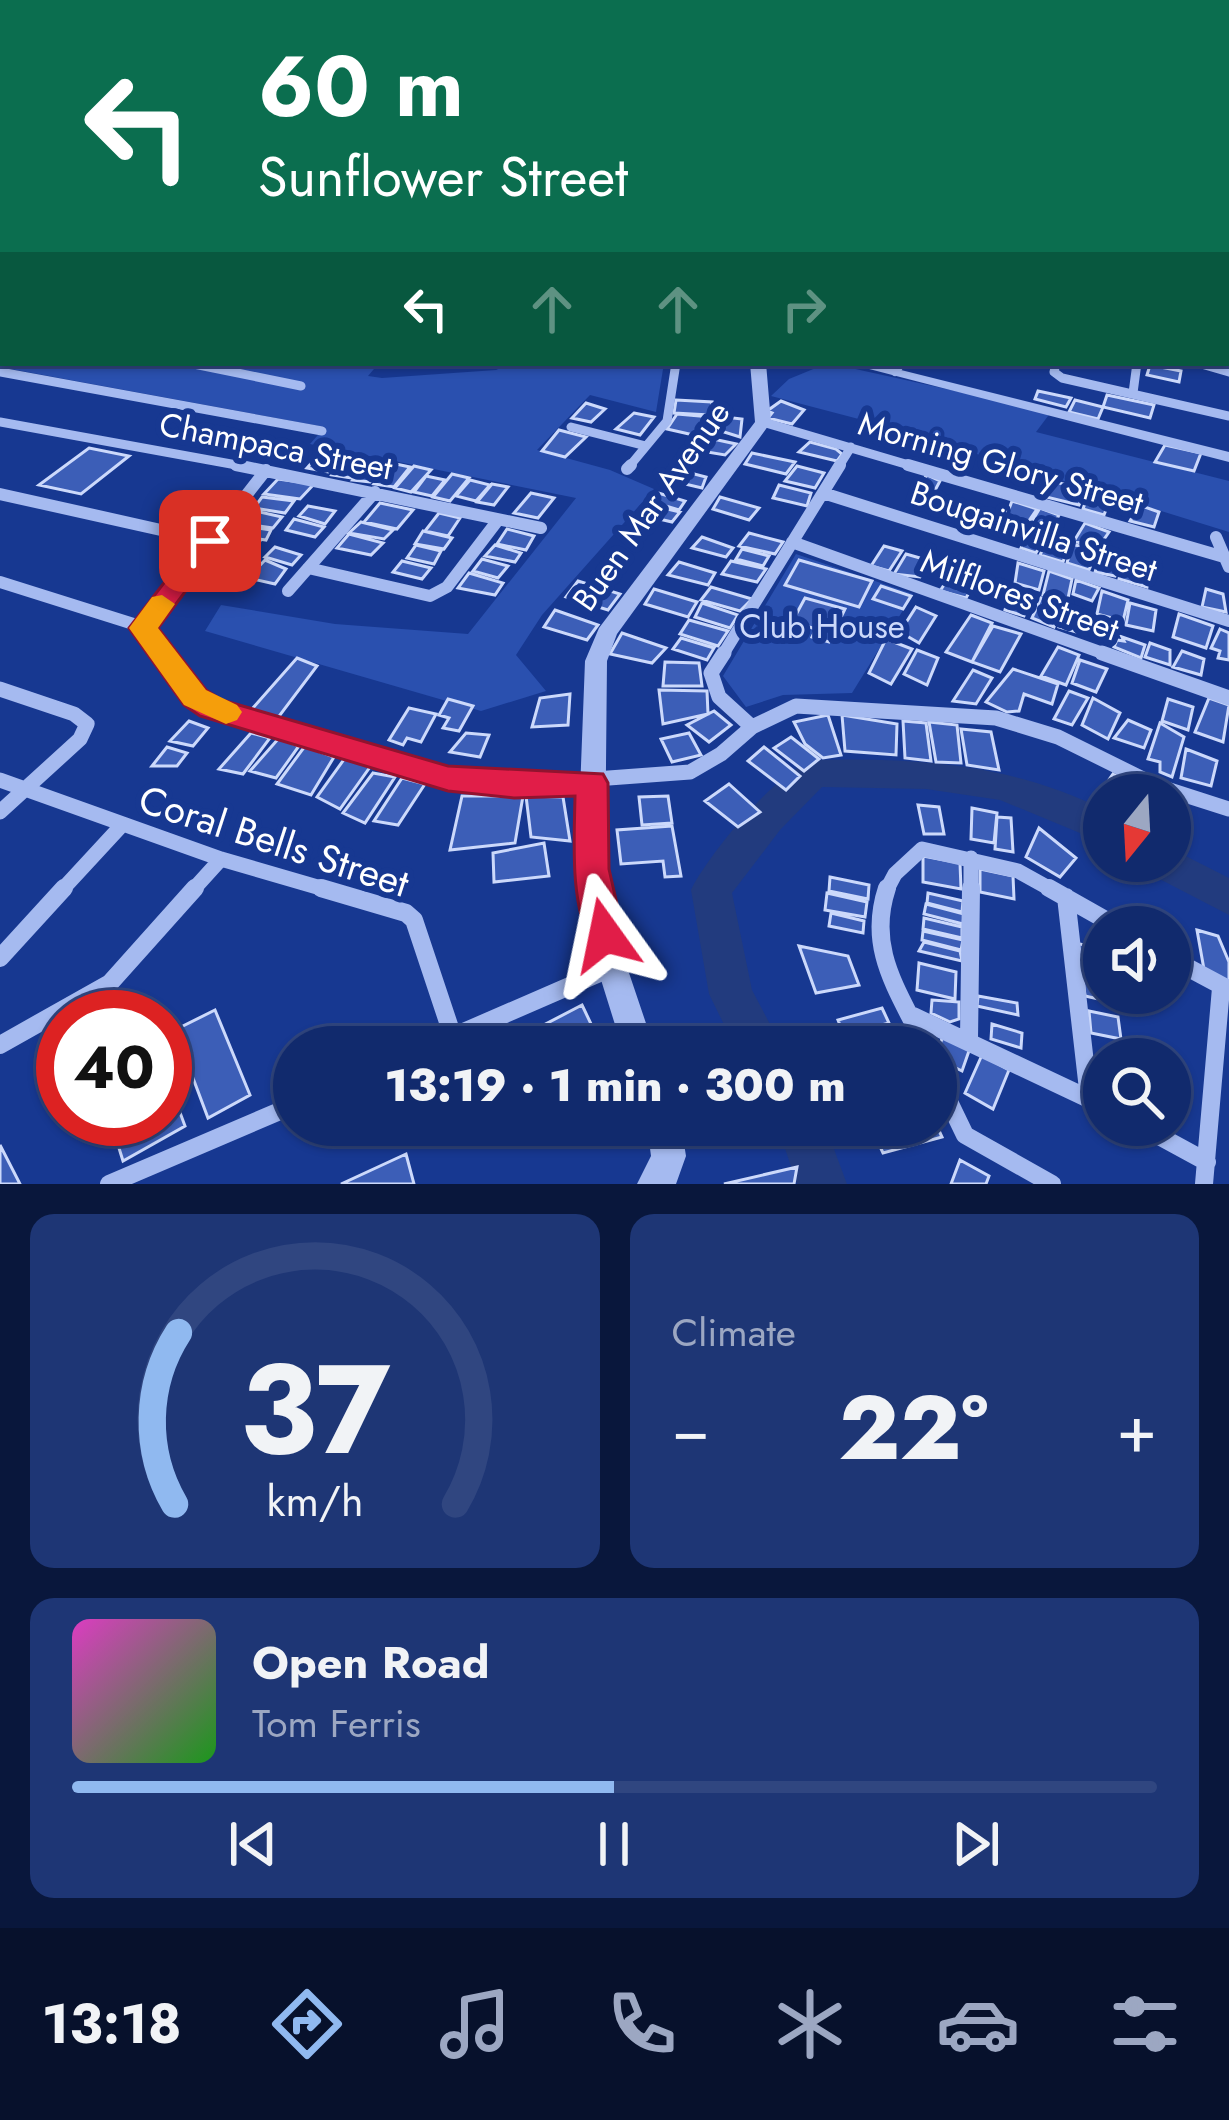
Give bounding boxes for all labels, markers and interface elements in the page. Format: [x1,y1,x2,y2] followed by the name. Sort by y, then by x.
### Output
[258,26,464,148] text: 60 m
[60,48,216,204] icon: left
[258,138,628,216] text: Sunflower Street
[393,276,459,342] icon: left
[519,276,585,342] icon: ahead
[645,276,711,342] icon: ahead
[771,276,837,342] icon: right
[561,392,741,620] street label: Buen Mar Avenue
[155,400,397,492] street label: Champaca Street
[853,400,1149,526] street label: Morning Glory Street
[905,469,1164,593] street label: Bougainvilla Street
[159,490,261,592] pin
[177,508,243,574] icon: arrive
[914,537,1126,653] street label: Milflores Street
[739,603,905,650] park label: Club House
[132,770,417,912] street label: Coral Bells Street
[1083,774,1191,882] north arrow
[1083,774,1191,1146] map controls
[542,872,668,998] position arrow
[1083,906,1191,1014] button: sound
[36,990,192,1146] speed limit sign: 40
[1083,1038,1191,1146] button: search
[384,1053,846,1118] text: 13:19 · 1 min · 300 m
[672,1304,796,1361] text: Climate
[239,1319,390,1500] text: 37
[838,1363,988,1493] text: 22°
[672,1381,710,1477] text: −
[1116,1381,1157,1477] text: +
[266,1470,363,1532] text: km/h
[252,1630,490,1695] text: Open Road
[252,1695,421,1752] text: Tom Ferris
[220,1811,286,1877] icon: previous
[581,1811,647,1877] icon: pause
[943,1811,1009,1877] icon: next
[265,1982,349,2066] icon: directions
[433,1982,517,2066] icon: music
[600,1982,684,2066] icon: phone
[768,1982,852,2066] icon: climate
[936,1982,1020,2066] icon: car
[1103,1982,1187,2066] icon: filters
[42,1985,182,2063] text: 13:18

